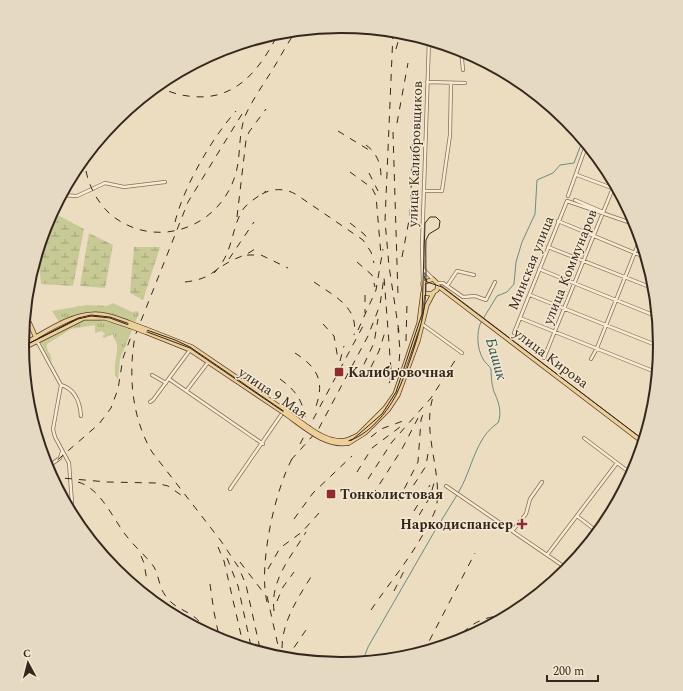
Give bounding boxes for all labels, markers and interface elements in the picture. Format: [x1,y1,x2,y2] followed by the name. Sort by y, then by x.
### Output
[402,81,428,228] street label: улица Калибровщиков
[537,206,603,329] street label: улица Коммунаров
[503,213,560,313] street label: Минская улица
[508,322,593,393] street label: улица Кирова
[479,335,513,383] water label: Башик
[233,362,312,424] street label: улица 9 Мая
[348,362,454,383] place label: Калибровочная
[333,366,345,378] marker: Калибровочная
[340,484,443,505] place label: Тонколистовая
[325,488,337,500] marker: Тонколистовая
[400,514,513,535] place label: Наркодиспансер
[516,518,528,530] marker: Наркодиспансер
[8,643,48,683] north arrow
[22,645,32,662] text: С
[547,657,598,683] scale bar
[553,662,584,681] text: 200 m

